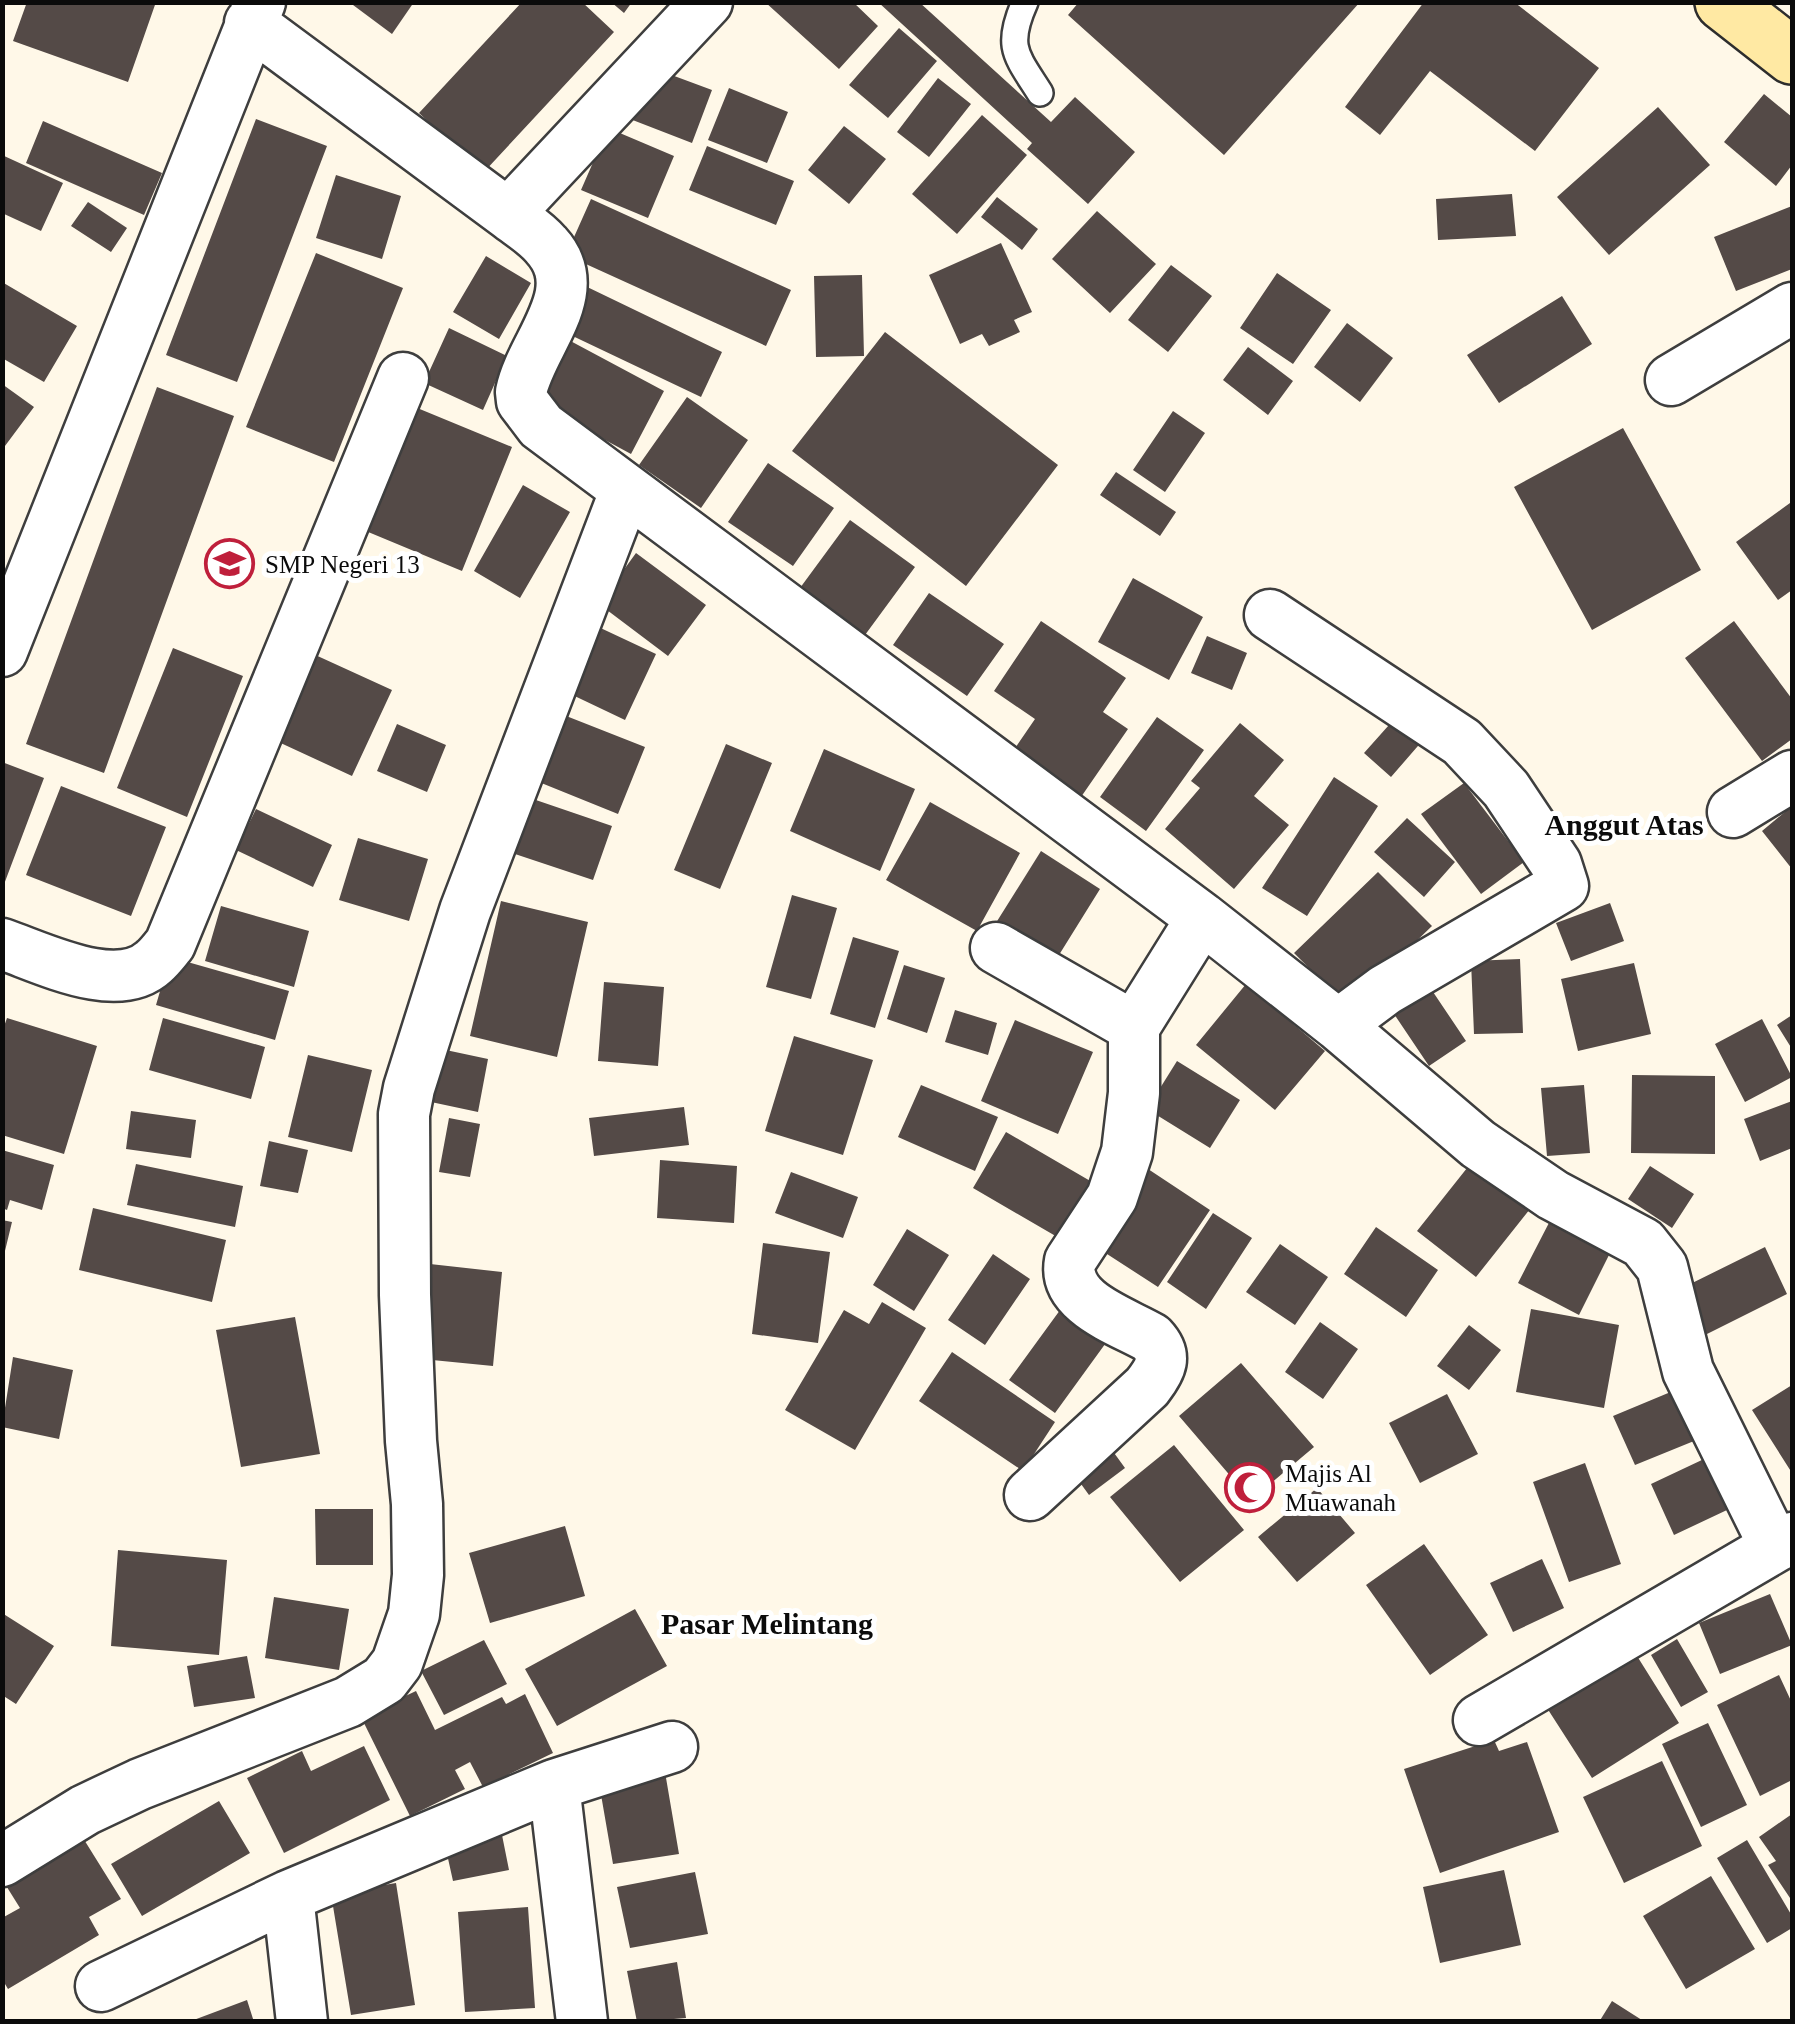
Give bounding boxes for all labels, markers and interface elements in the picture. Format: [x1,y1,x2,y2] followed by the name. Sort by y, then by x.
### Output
[204,538,256,590] school or university icon: SMP Negeri 13
[265,551,420,578] place label: SMP Negeri 13
[1544,808,1704,841] district label: Anggut Atas
[1285,1460,1397,1516] place label: Majis Al Muawanah
[1224,1461,1276,1513] mosque icon: Majis Al Muawanah
[661,1607,873,1640] district label: Pasar Melintang

